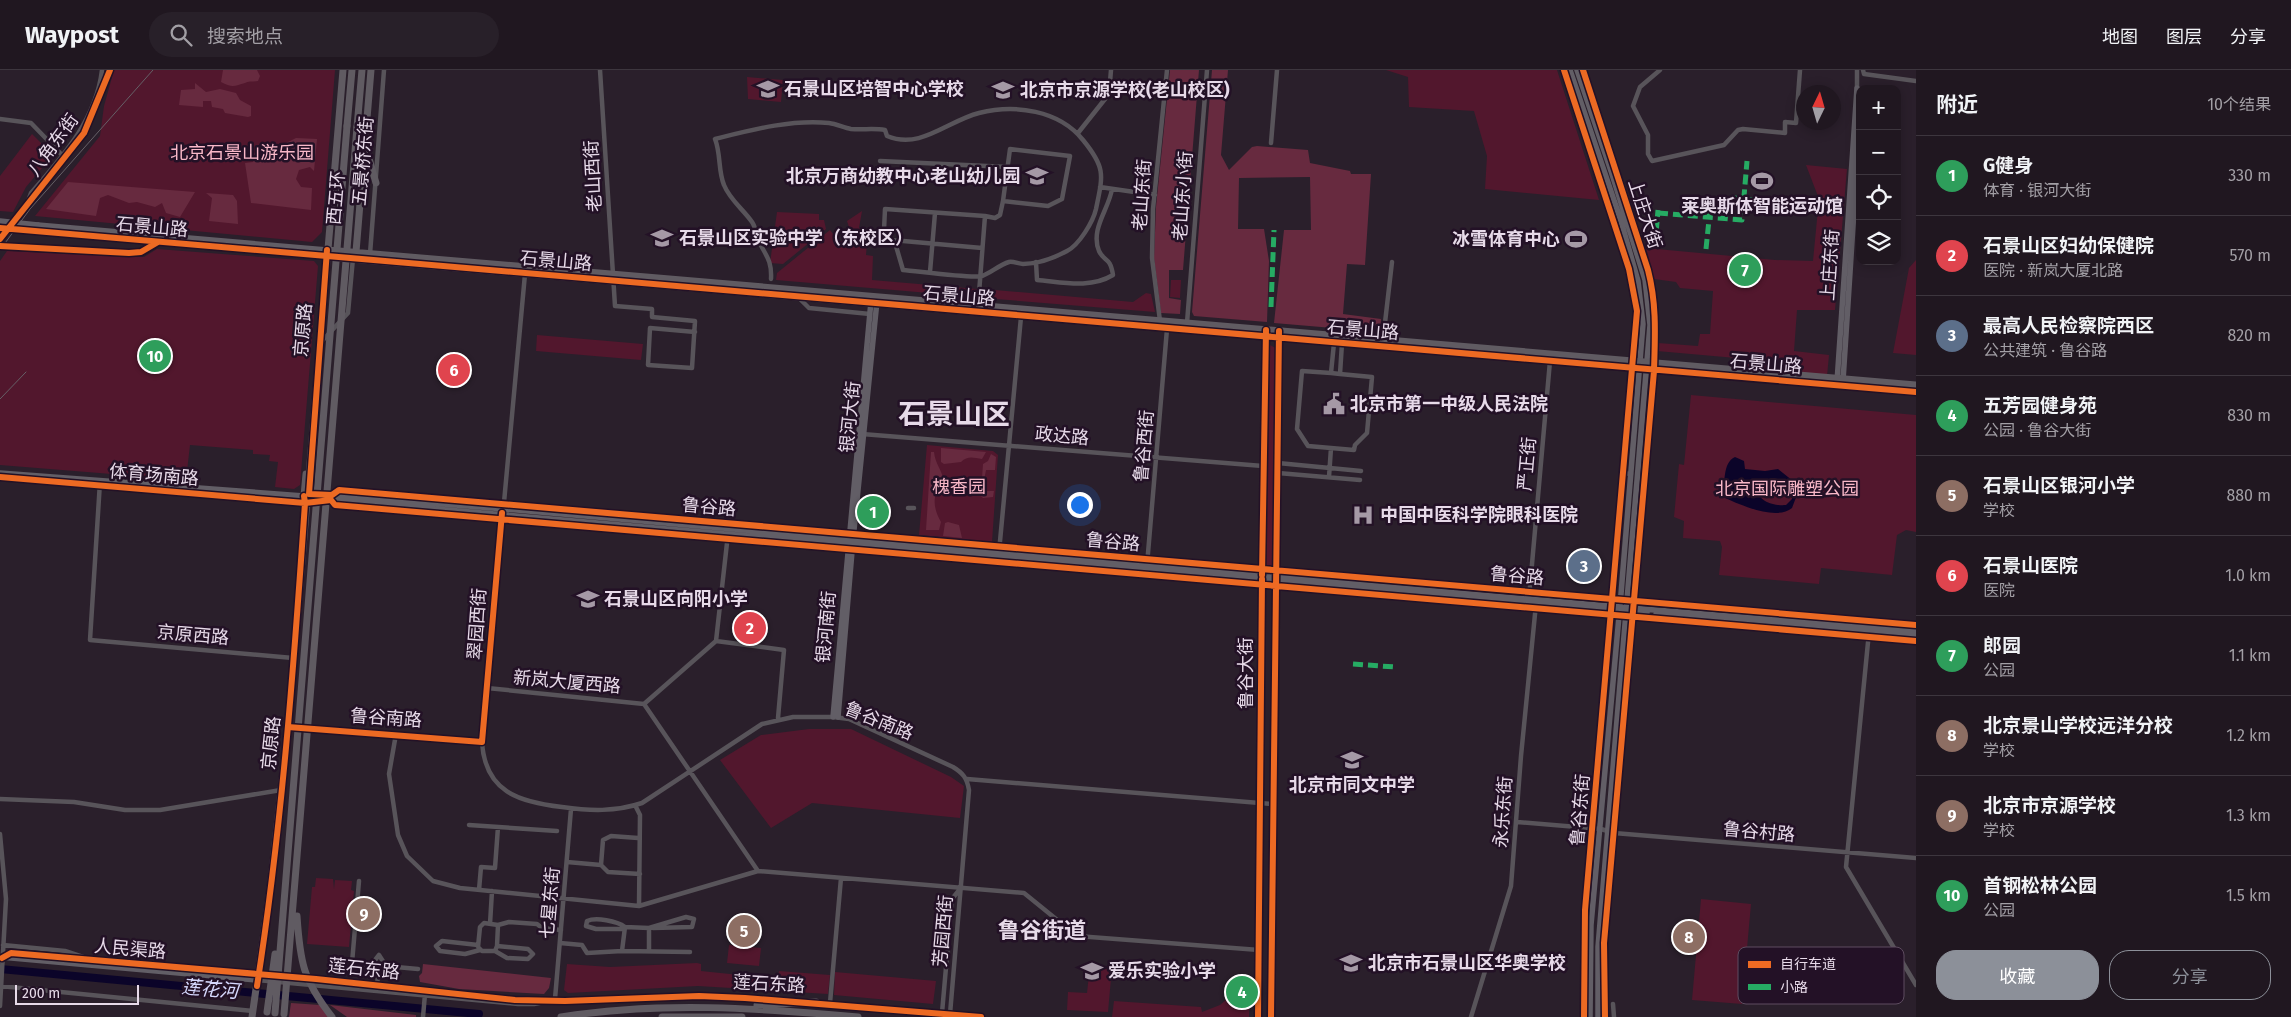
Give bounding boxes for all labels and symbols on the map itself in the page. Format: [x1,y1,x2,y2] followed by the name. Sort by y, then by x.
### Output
[755,76,781,102] school or university icon: 石景山区培智中心学校
[990,77,1016,103] school or university icon: 北京市京源学校(老山校区)
[784,78,964,100] place label: 石景山区培智中心学校
[1020,79,1230,101] place label: 北京市京源学校(老山校区)
[1796,85,1841,130] north arrow
[23,109,83,181] street label: 八角东街
[348,115,378,207] street label: 五景桥东街
[580,139,606,213] street label: 老山西街
[170,142,314,164] park label: 北京石景山游乐园
[1169,150,1197,242] street label: 老山东小街
[1129,158,1155,232] street label: 老山东街
[1024,163,1050,189] school or university icon: 北京万商幼教中心老山幼儿园
[786,165,1020,187] place label: 北京万商幼教中心老山幼儿园
[1749,168,1775,194] sports icon: 莱奥斯体智能运动馆
[323,170,349,226] street label: 西五环
[1623,176,1667,252] street label: 上庄大街
[1681,195,1843,217] place label: 莱奥斯体智能运动馆
[115,213,189,241] street label: 石景山路
[649,225,675,251] school or university icon: 石景山区实验中学（东校区）
[1563,226,1589,252] sports icon: 冰雪体育中心
[679,227,913,249] place label: 石景山区实验中学（东校区）
[1452,228,1560,250] place label: 冰雪体育中心
[1817,228,1843,302] street label: 上庄东街
[519,247,593,275] street label: 石景山路
[1729,251,1761,289] pin: 7
[922,282,996,310] street label: 石景山路
[290,302,316,358] street label: 京原路
[1326,316,1400,344] street label: 石景山路
[139,337,171,375] pin: 10
[1729,350,1803,378] street label: 石景山路
[438,351,470,389] pin: 6
[835,380,865,454] street label: 银河大街
[1321,391,1347,417] public building icon: 北京市第一中级人民法院
[1350,393,1548,415] place label: 北京市第一中级人民法院
[898,398,1010,431] district label: 石景山区
[1130,409,1158,483] street label: 鲁谷西街
[1034,423,1090,449] street label: 政达路
[1514,436,1540,492] street label: 严正街
[108,460,200,490] street label: 体育场南路
[932,476,986,498] park label: 槐香园
[1715,478,1859,500] park label: 北京国际雕塑公园
[1067,492,1093,518] your location
[857,493,889,531] pin: 1
[681,494,737,520] street label: 鲁谷路
[1350,502,1376,528] hospital icon: 中国中医科学院眼科医院
[1380,504,1578,526] place label: 中国中医科学院眼科医院
[1085,529,1141,555] street label: 鲁谷路
[1568,547,1600,585] pin: 3
[1489,563,1545,589] street label: 鲁谷路
[575,586,601,612] school or university icon: 石景山区向阳小学
[464,587,490,661] street label: 翠园西街
[604,588,748,610] place label: 石景山区向阳小学
[812,590,840,664] street label: 银河南街
[734,609,766,647] pin: 2
[156,621,230,649] street label: 京原西路
[1235,637,1257,709] street label: 鲁谷大街
[512,666,622,698] street label: 新岚大厦西路
[842,697,916,745] street label: 鲁谷南路
[349,705,423,731] street label: 鲁谷南路
[257,715,285,771] street label: 京原路
[1339,747,1365,773] school or university icon: 北京市同文中学
[1566,773,1594,847] street label: 鲁谷东街
[1289,774,1415,796] place label: 北京市同文中学
[1490,775,1516,849] street label: 永乐东街
[1722,818,1796,846] street label: 鲁谷村路
[536,866,564,940] street label: 七星东街
[929,894,957,968] street label: 芳园西街
[348,895,380,933] pin: 9
[728,912,760,950] pin: 5
[998,917,1086,944] district label: 鲁谷街道
[1673,918,1705,956] pin: 8
[93,935,167,963] street label: 人民渠路
[1738,947,1904,1004] legend
[1338,950,1364,976] school or university icon: 北京市石景山区华奥学校
[1368,952,1566,974] place label: 北京市石景山区华奥学校
[327,954,401,984] street label: 莲石东路
[1780,956,1836,973] text: 自行车道
[1079,958,1105,984] school or university icon: 爱乐实验小学
[1108,960,1216,982] place label: 爱乐实验小学
[732,971,806,997] street label: 莲石东路
[1226,973,1258,1011] pin: 4
[181,975,243,1003] water label: 莲花河
[1780,979,1808,996] text: 小路
[15,982,139,1005] scale bar

